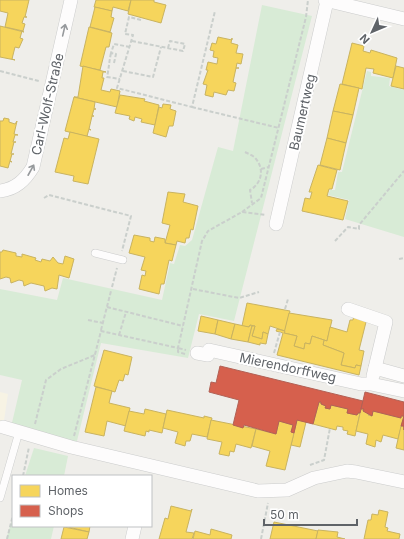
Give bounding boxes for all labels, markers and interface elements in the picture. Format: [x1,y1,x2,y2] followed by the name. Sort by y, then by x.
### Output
[352,12,392,52] north arrow
[61,24,69,37] one-way arrow
[357,31,373,47] text: N
[27,51,67,157] street label: Carl-Wolf-Straße
[285,72,319,152] street label: Baumertweg
[27,164,35,176] one-way arrow
[238,349,338,385] street label: Mierendorffweg
[12,475,152,527] legend
[48,483,88,498] text: Homes
[264,501,357,527] scale bar
[48,503,84,518] text: Shops
[270,507,299,522] text: 50 m

